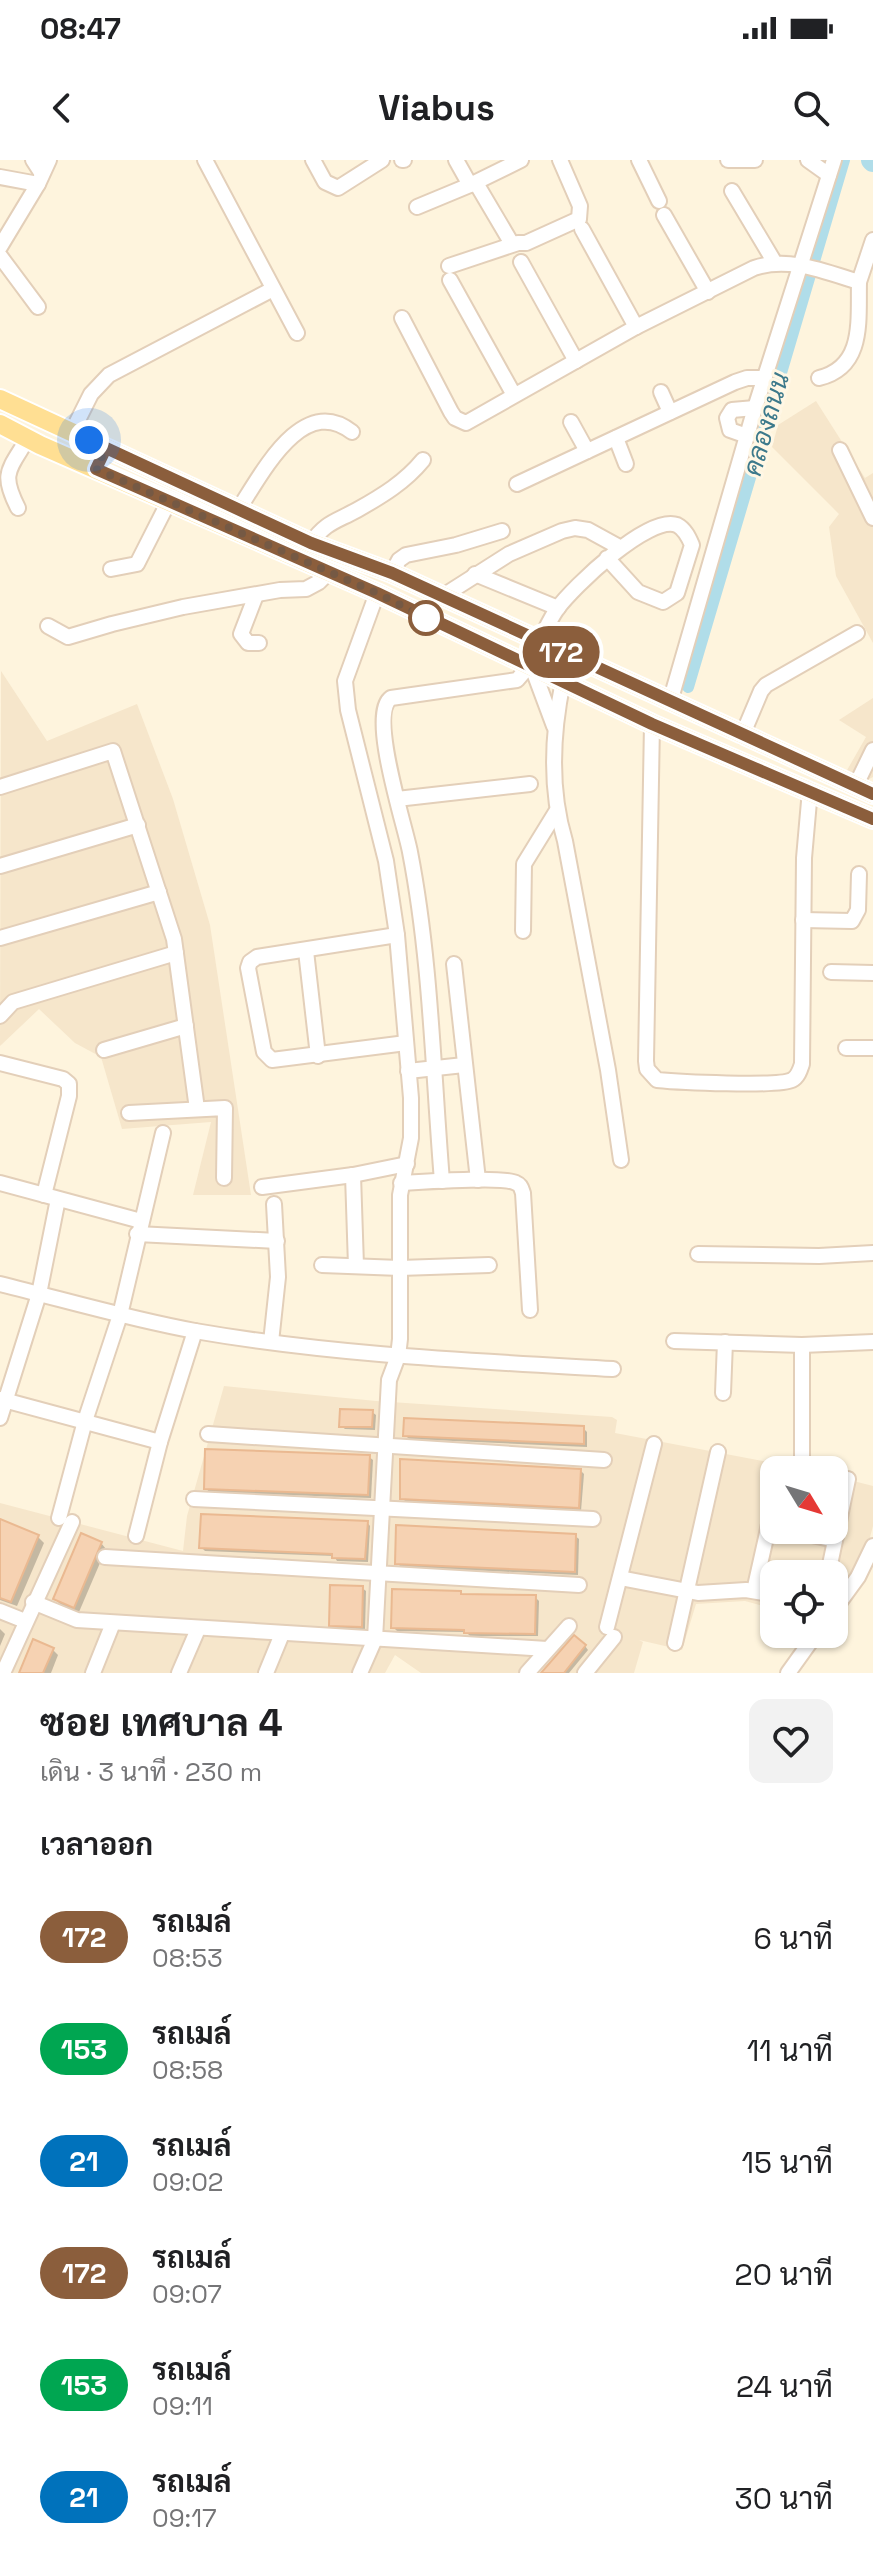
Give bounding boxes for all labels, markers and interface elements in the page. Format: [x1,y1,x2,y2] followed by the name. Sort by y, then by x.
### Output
[40,9,121,48] text: 08:47
[378,85,495,131] text: Viabus
[40,86,84,130] icon: back
[789,86,833,130] icon: search
[735,368,797,480] water label: คลองถนน
[69,420,109,460] your location
[409,601,443,635] unlabelled marker
[515,626,607,678] line badge: 172
[539,634,583,670] text: 172
[760,1456,848,1544] north arrow
[760,1456,848,1648] map controls
[760,1560,848,1648] button: locate
[40,1699,283,1747] text: ซอย เทศบาล 4
[749,1699,833,1783] button: heart
[40,1755,262,1789] text: เดิน · 3 นาที · 230 m
[40,1825,153,1864] text: เวลาออก
[152,1902,232,1941] text: รถเมล์
[62,1919,106,1955] text: 172
[754,1919,833,1958] text: 6 นาที
[152,1941,223,1975] text: 08:53
[152,2014,232,2053] text: รถเมล์
[61,2031,107,2067] text: 153
[747,2031,833,2070] text: 11 นาที
[152,2053,223,2087] text: 08:58
[152,2126,232,2165] text: รถเมล์
[69,2143,99,2179] text: 21
[741,2143,833,2182] text: 15 นาที
[152,2165,224,2199] text: 09:02
[152,2238,232,2277] text: รถเมล์
[62,2255,106,2291] text: 172
[735,2255,833,2294] text: 20 นาที
[152,2277,222,2311] text: 09:07
[152,2350,232,2389] text: รถเมล์
[61,2367,107,2403] text: 153
[736,2367,833,2406] text: 24 นาที
[152,2389,213,2423] text: 09:11
[152,2462,232,2501] text: รถเมล์
[69,2479,99,2515] text: 21
[735,2479,833,2518] text: 30 นาที
[152,2501,217,2535] text: 09:17

